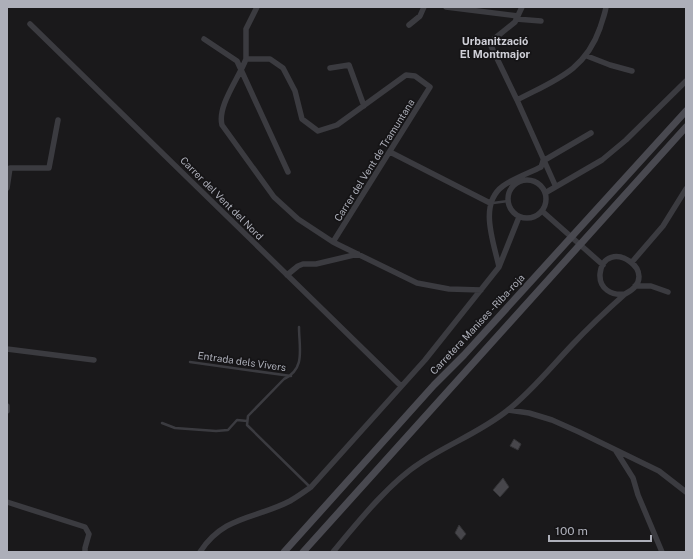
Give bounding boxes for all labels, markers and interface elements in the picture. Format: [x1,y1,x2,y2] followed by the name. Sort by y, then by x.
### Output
[460,35,531,60] district label: Urbanització El Montmajor
[331,97,417,223] street label: Carrer del Vent de Tramuntana
[178,154,266,242] street label: Carrer del Vent del Nord
[427,271,527,377] street label: Carretera Manises - Riba-roja
[197,349,287,373] street label: Entrada dels Vivers
[549,517,651,543] scale bar
[555,524,588,538] text: 100 m

